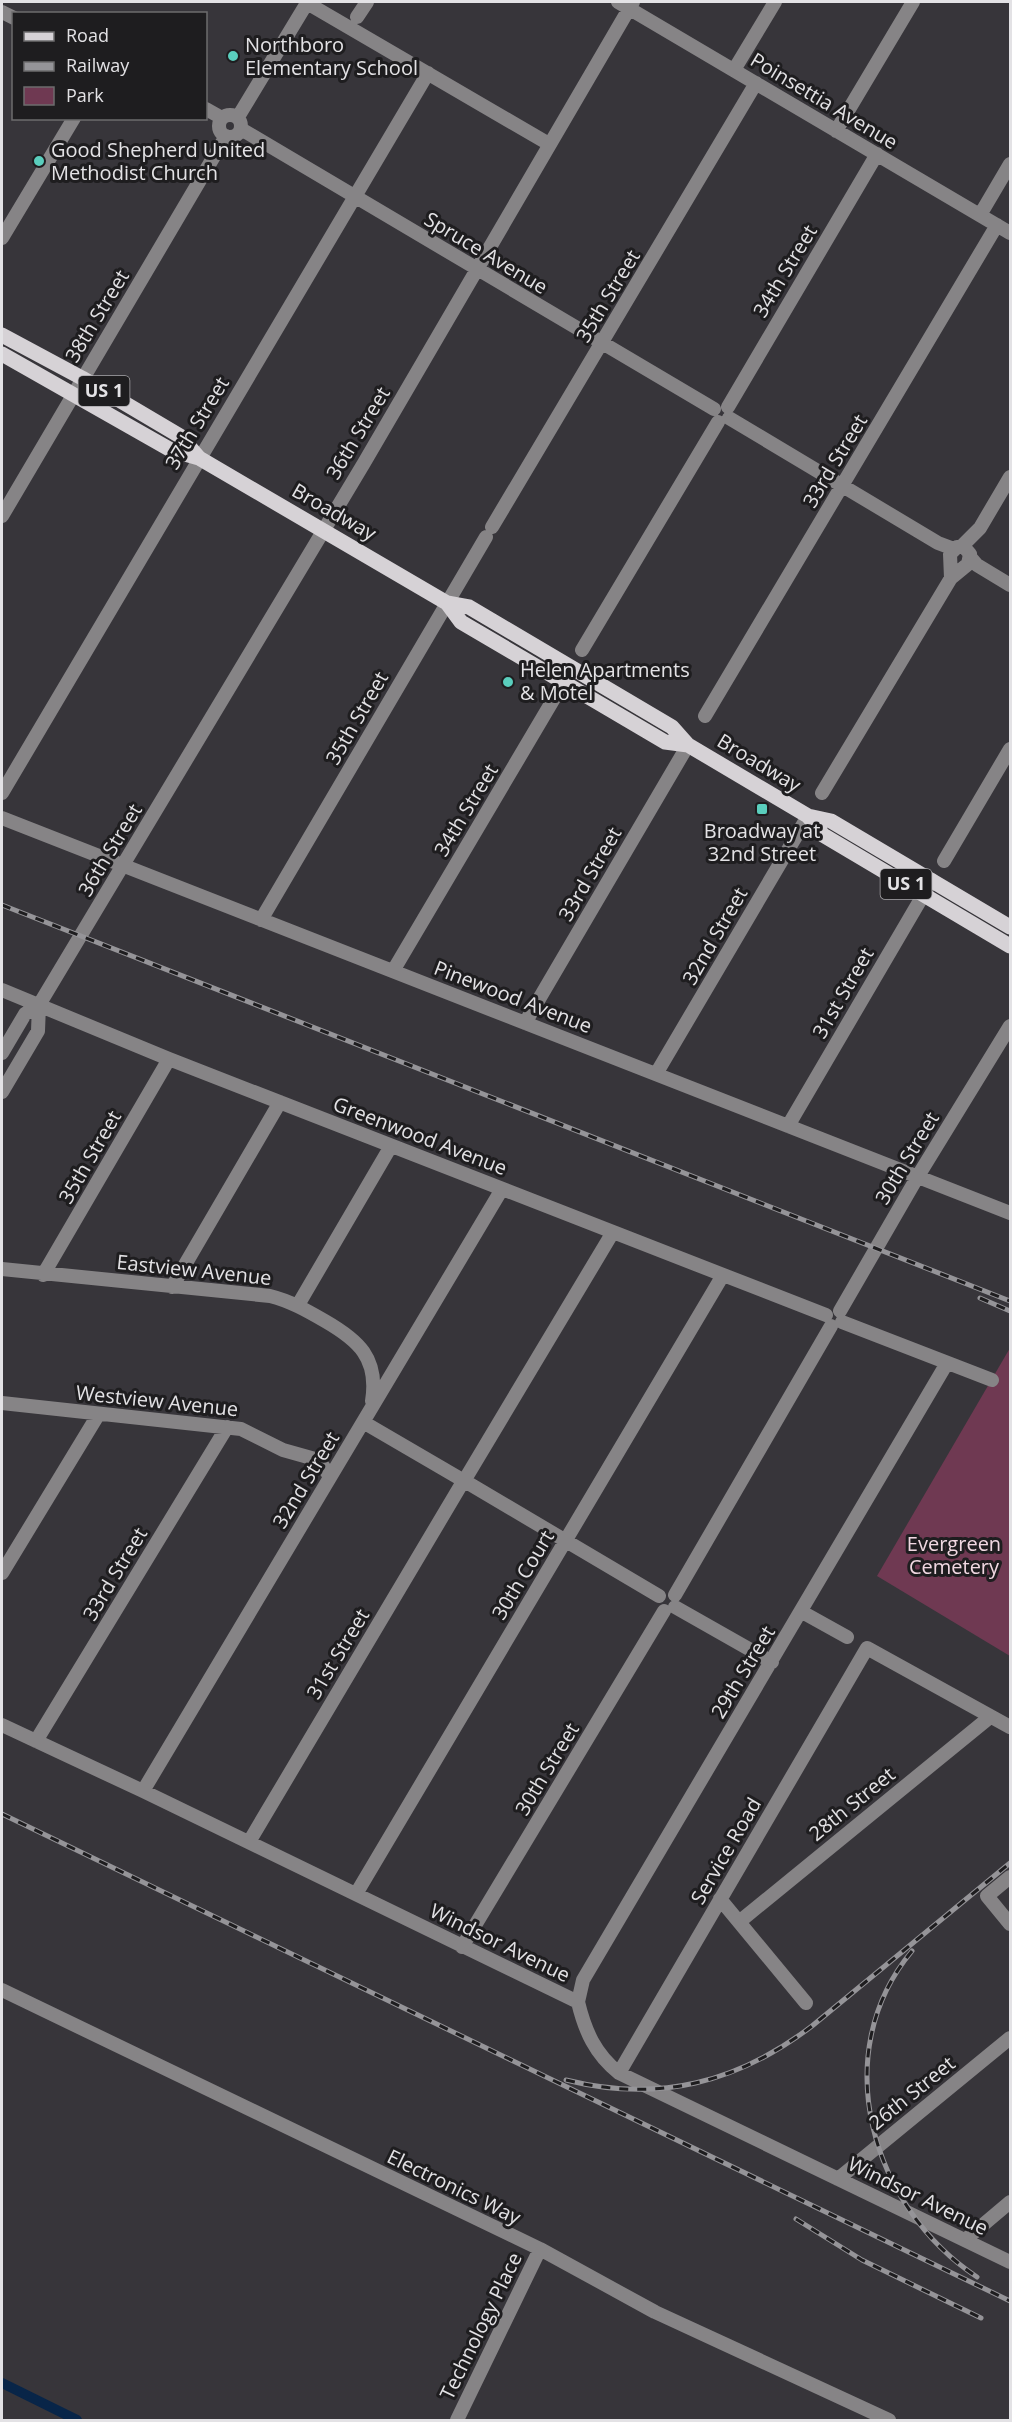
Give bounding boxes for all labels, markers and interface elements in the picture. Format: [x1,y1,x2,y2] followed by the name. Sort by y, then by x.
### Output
[12,12,207,120] legend
[66,23,109,47] text: Road
[245,31,418,81] place label: Northboro Elementary School
[746,46,903,155] street label: Poinsettia Avenue
[226,49,240,63] marker: Northboro Elementary School
[66,53,130,77] text: Railway
[66,83,104,107] text: Park
[51,136,265,186] place label: Good Shepherd United Methodist Church
[32,154,46,168] marker: Good Shepherd United Methodist Church
[420,205,553,300] street label: Spruce Avenue
[746,220,823,322] street label: 34th Street
[569,245,646,347] street label: 35th Street
[58,265,135,367] street label: 38th Street
[158,372,235,474] street label: 37th Street
[78,376,130,406] road number: US 1
[319,382,396,484] street label: 36th Street
[796,409,873,512] street label: 33rd Street
[287,477,382,547] street label: Broadway
[520,656,690,706] place label: Helen Apartments & Motel
[319,666,394,769] street label: 35th Street
[501,675,515,689] marker: Helen Apartments & Motel
[712,727,807,799] street label: Broadway
[427,759,504,861] street label: 34th Street
[71,799,148,901] street label: 36th Street
[755,802,769,816] marker: Broadway at 32nd Street
[704,817,820,867] place label: Broadway at 32nd Street
[552,822,627,926] street label: 33rd Street
[880,869,932,899] road number: US 1
[676,882,753,989] street label: 32nd Street
[806,942,879,1043] street label: 31st Street
[430,954,596,1039] street label: Pinewood Avenue
[329,1090,511,1181] street label: Greenwood Avenue
[52,1105,127,1208] street label: 35th Street
[868,1107,945,1209] street label: 30th Street
[115,1248,273,1291] street label: Eastview Avenue
[75,1379,239,1422] street label: Westview Avenue
[266,1426,345,1533] street label: 32nd Street
[76,1522,153,1625] street label: 33rd Street
[485,1525,560,1624] street label: 30th Court
[907,1530,1001,1580] park label: Evergreen Cemetery
[300,1604,375,1704] street label: 31st Street
[704,1621,781,1723] street label: 29th Street
[508,1718,585,1820] street label: 30th Street
[803,1761,900,1847] street label: 28th Street
[684,1792,767,1909] street label: Service Road
[426,1897,575,1988] street label: Windsor Avenue
[863,2050,960,2136] street label: 26th Street
[383,2143,526,2231] street label: Electronics Way
[844,2150,993,2241] street label: Windsor Avenue
[433,2248,528,2404] street label: Technology Place

